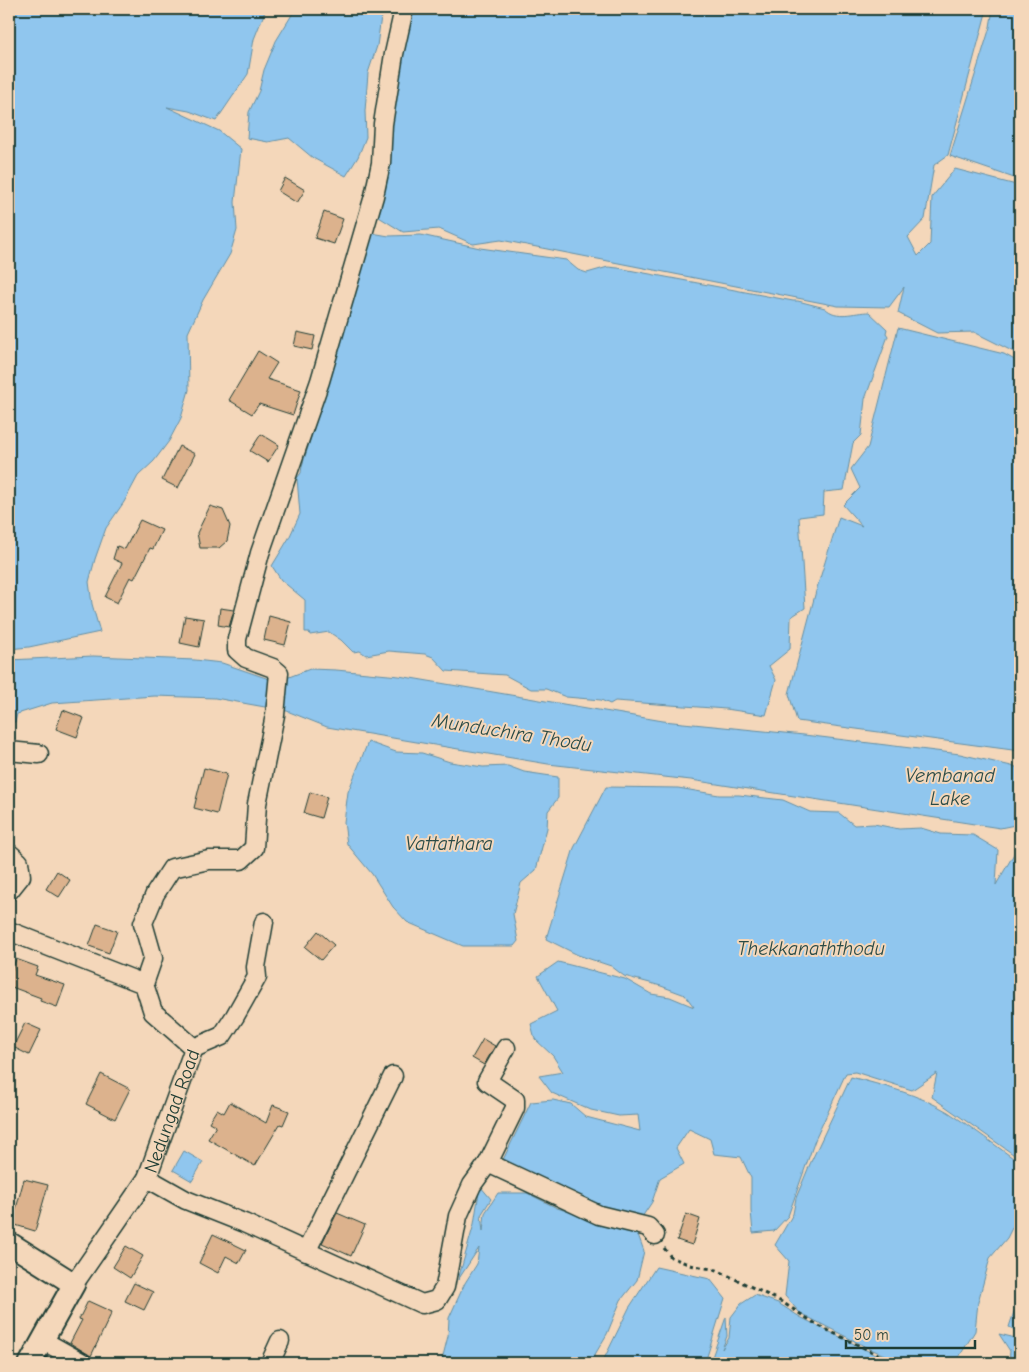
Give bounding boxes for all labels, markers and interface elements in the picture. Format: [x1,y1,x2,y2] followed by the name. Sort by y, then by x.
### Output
[429,708,593,756] water label: Munduchira Thodu
[905,764,996,810] water label: Vembanad Lake
[405,832,493,855] water label: Vattathara
[737,937,885,960] water label: Thekkanaththodu
[140,1047,205,1176] street label: Nedungad Road
[846,1317,975,1349] scale bar
[854,1326,889,1344] text: 50 m

